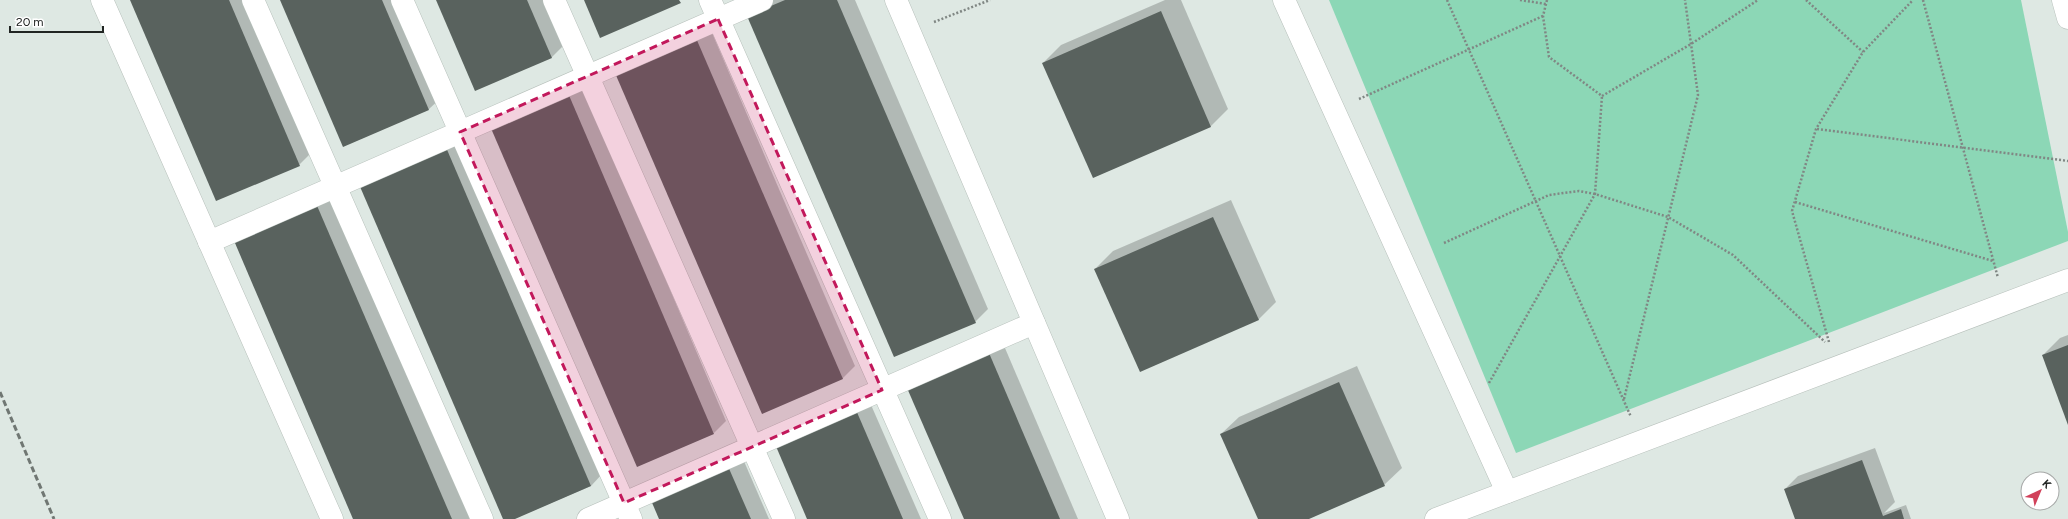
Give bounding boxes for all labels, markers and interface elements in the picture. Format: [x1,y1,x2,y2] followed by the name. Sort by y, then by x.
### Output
[10,8,103,34] scale bar
[16,15,44,29] text: 20 m
[2020,471,2060,511] north arrow
[2039,477,2054,492] text: K

